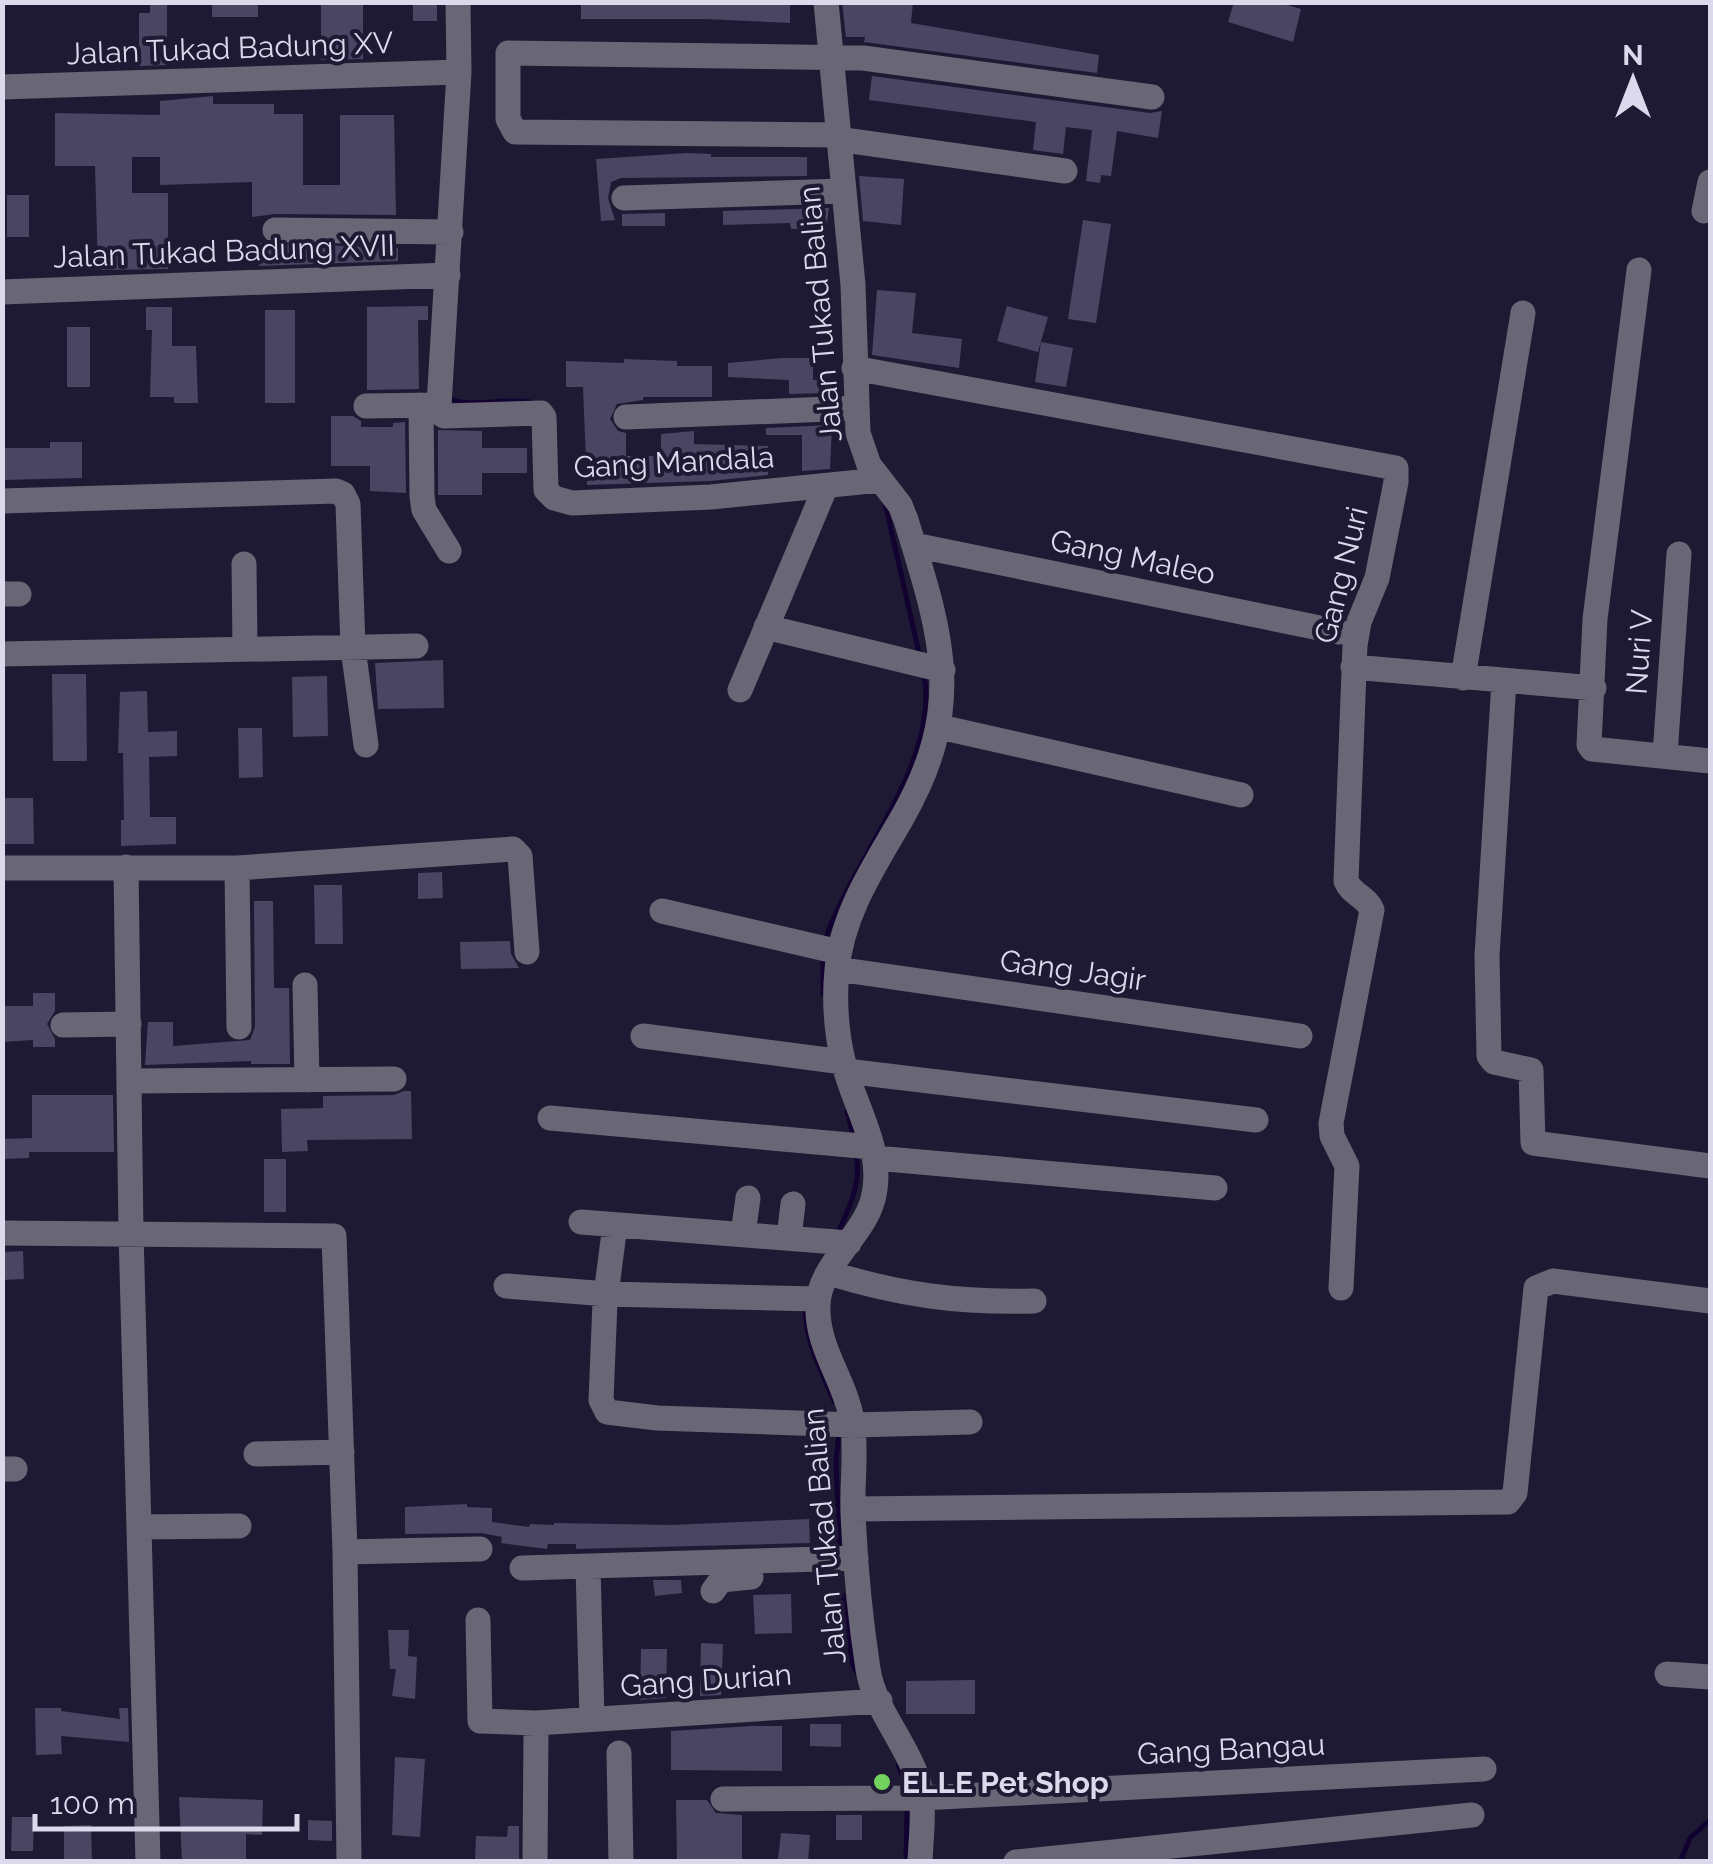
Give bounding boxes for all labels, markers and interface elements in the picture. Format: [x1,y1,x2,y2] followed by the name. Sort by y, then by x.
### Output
[66,25,394,71] street label: Jalan Tukad Badung XV
[1583,30,1683,130] north arrow
[1622,39,1644,72] text: N
[791,185,849,443] street label: Jalan Tukad Balian
[53,228,395,274] street label: Jalan Tukad Badung XVII
[573,439,775,485] street label: Gang Mandala
[1307,503,1375,647] street label: Gang Nuri
[1047,522,1219,592] street label: Gang Maleo
[1619,608,1659,696] street label: Nuri V
[998,942,1149,998] street label: Gang Jagir
[795,1407,853,1665] street label: Jalan Tukad Balian
[619,1657,793,1703] street label: Gang Durian
[1136,1727,1326,1771] street label: Gang Bangau
[902,1765,1109,1800] place label: ELLE Pet Shop
[35,1769,298,1831] scale bar
[871,1771,893,1793] marker: ELLE Pet Shop
[50,1786,135,1821] text: 100 m

